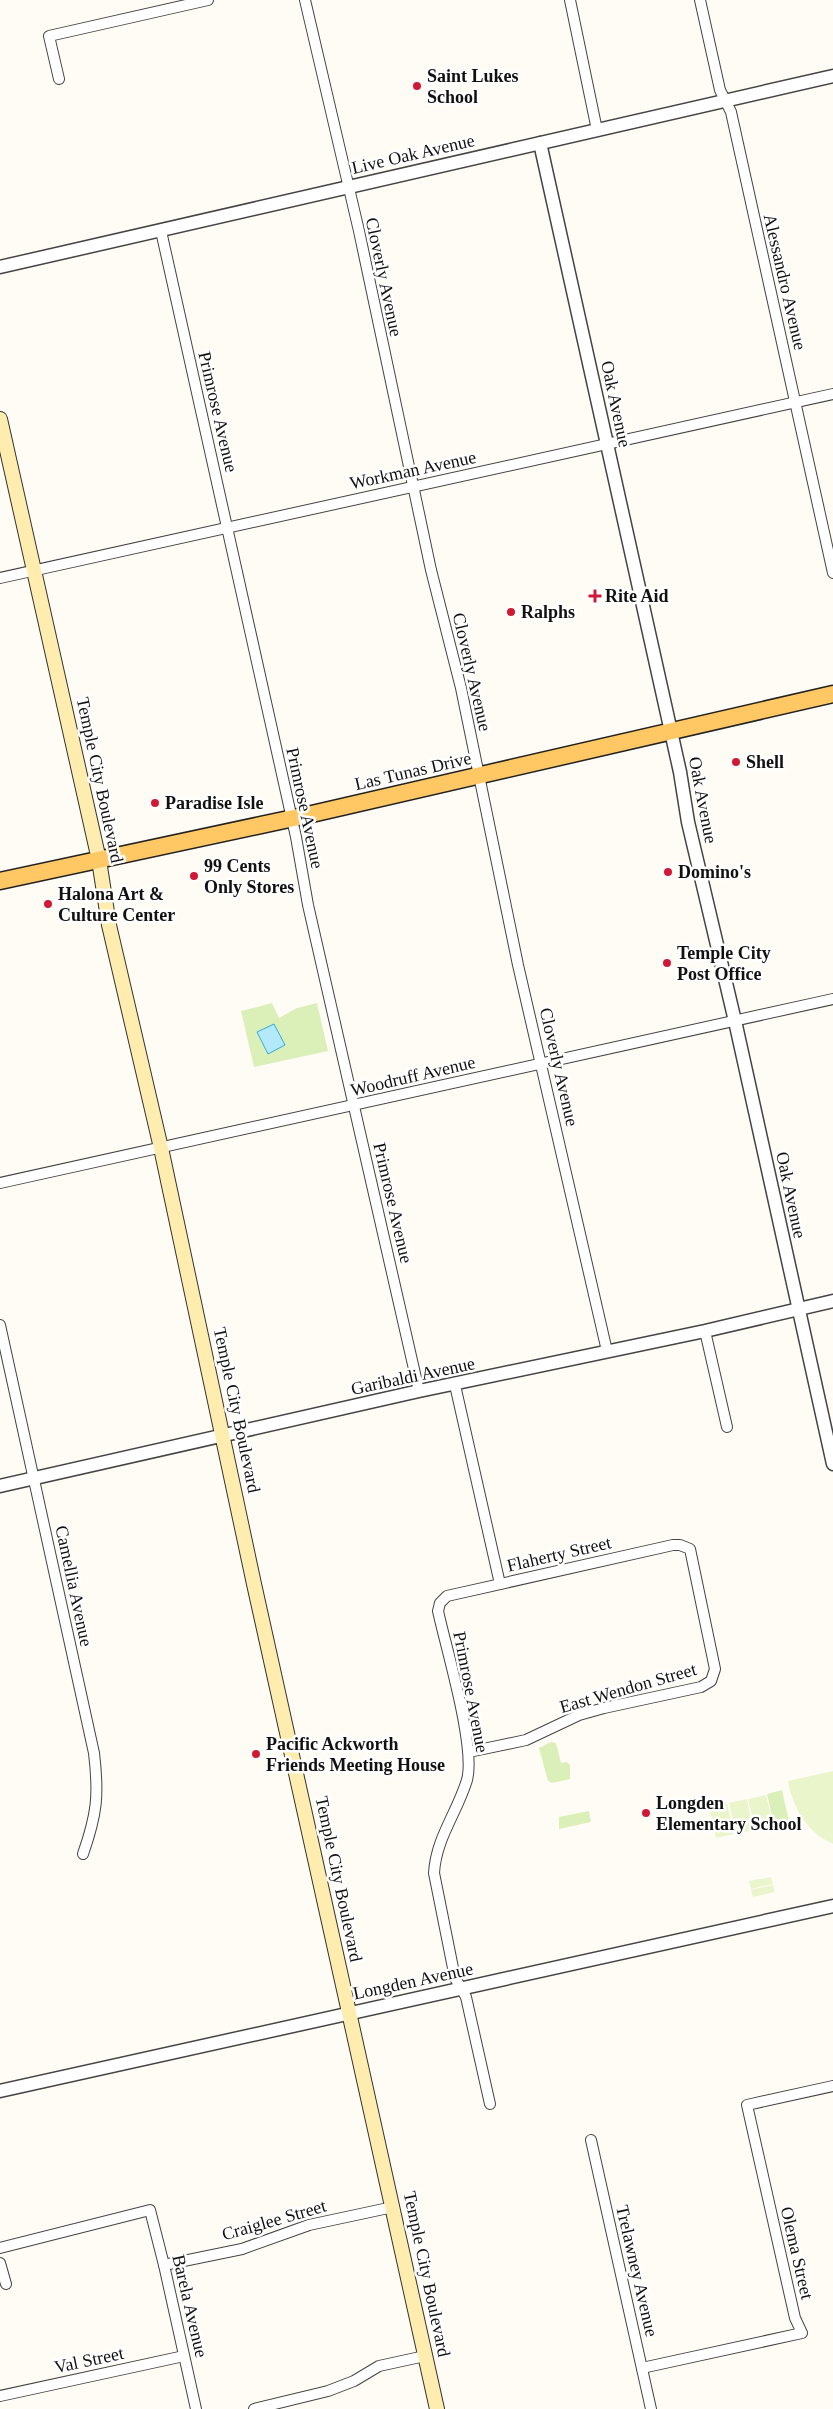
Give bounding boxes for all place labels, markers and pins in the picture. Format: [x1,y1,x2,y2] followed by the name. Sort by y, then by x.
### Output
[427,66,519,107] place label: Saint Lukes School
[411,80,423,92] marker: Saint Lukes School
[605,586,669,606] place label: Rite Aid
[589,590,601,602] marker: Rite Aid
[521,602,575,622] place label: Ralphs
[505,606,517,618] marker: Ralphs
[746,752,784,772] place label: Shell
[730,756,742,768] marker: Shell
[165,793,264,813] place label: Paradise Isle
[149,797,161,809] marker: Paradise Isle
[204,856,294,897] place label: 99 Cents Only Stores
[678,862,751,882] place label: Domino's
[662,866,674,878] marker: Domino's
[188,870,200,882] marker: 99 Cents Only Stores
[58,884,175,925] place label: Halona Art & Culture Center
[42,898,54,910] marker: Halona Art & Culture Center
[677,943,771,984] place label: Temple City Post Office
[661,957,673,969] marker: Temple City Post Office
[266,1734,445,1775] place label: Pacific Ackworth Friends Meeting House
[250,1748,262,1760] marker: Pacific Ackworth Friends Meeting House
[656,1793,802,1834] place label: Longden Elementary School
[640,1807,652,1819] marker: Longden Elementary School

